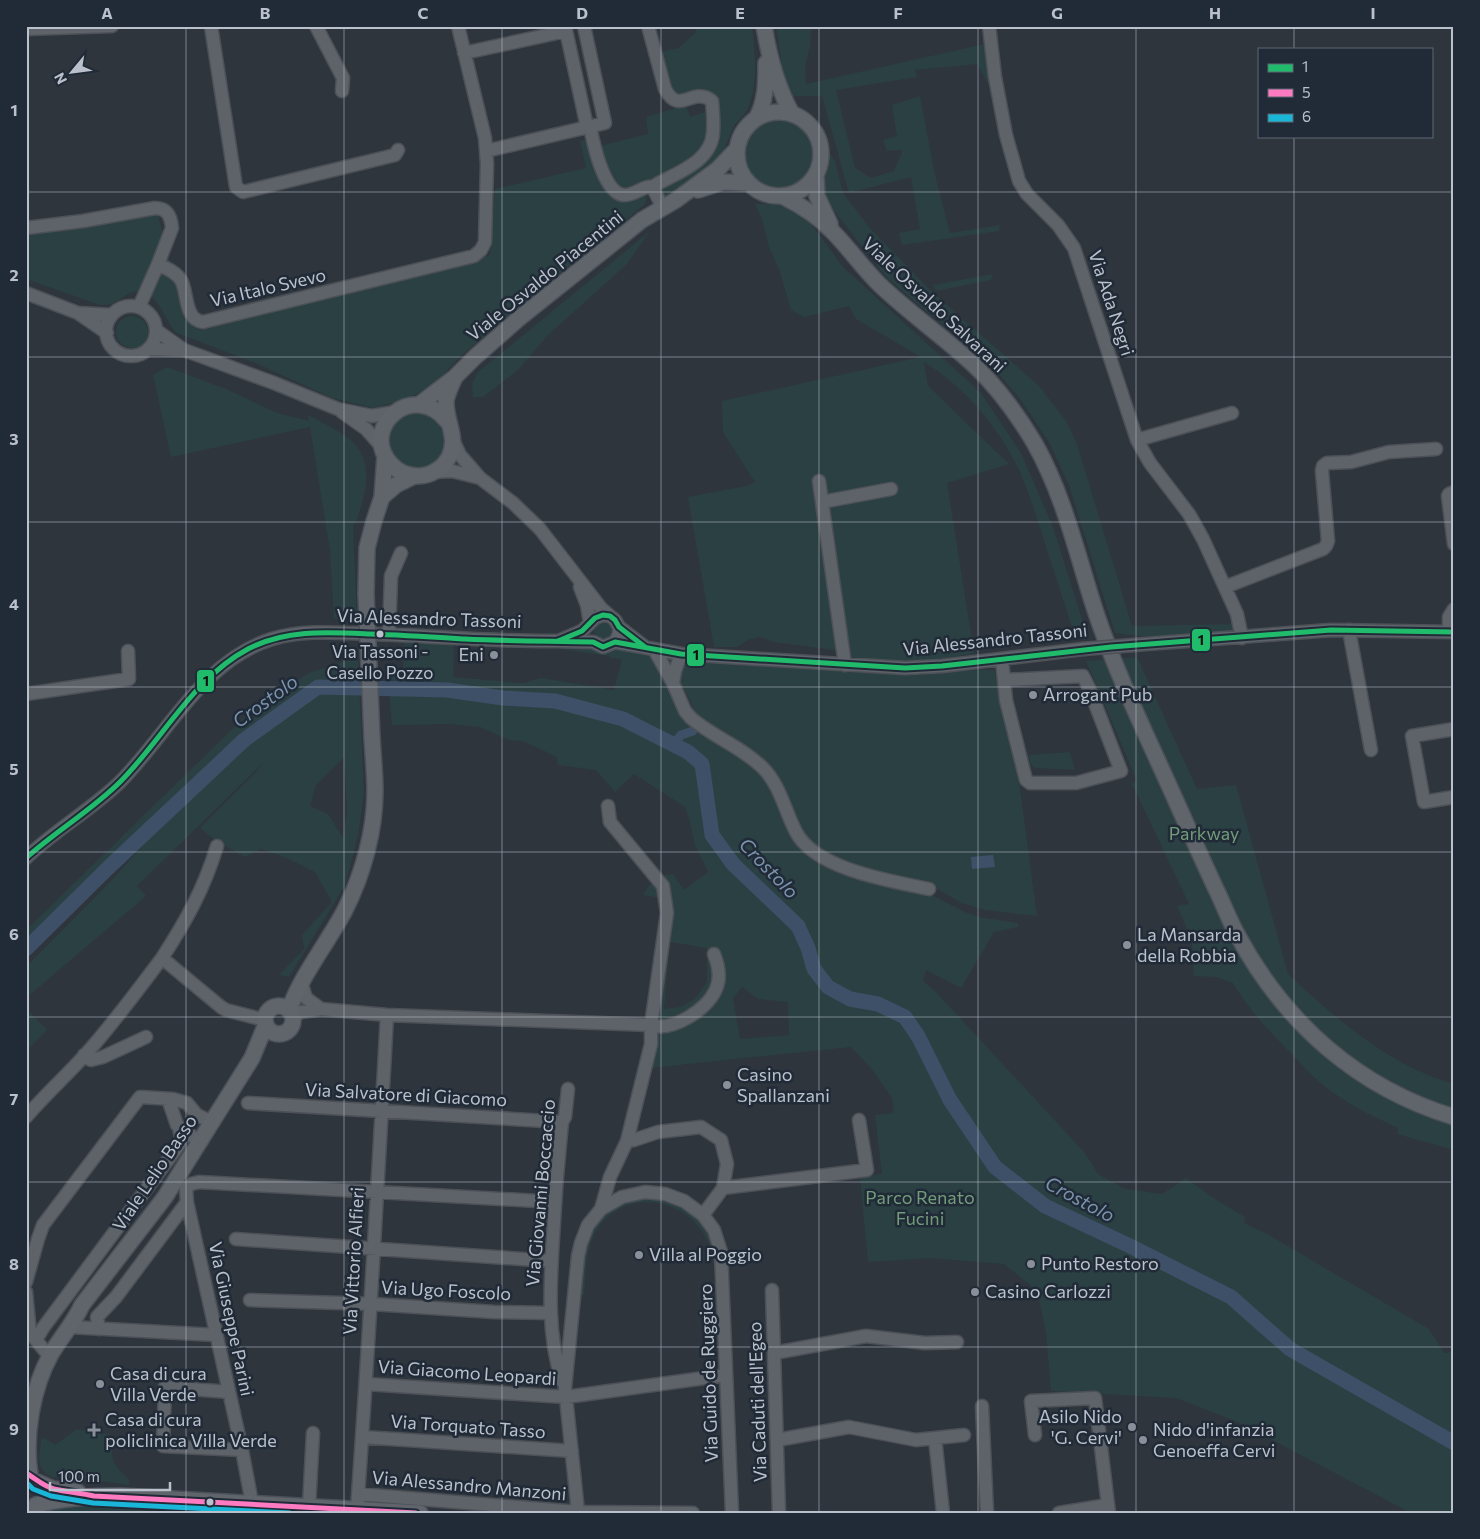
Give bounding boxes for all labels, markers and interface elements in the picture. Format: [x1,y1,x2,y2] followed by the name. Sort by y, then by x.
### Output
[101,3,113,22] text: A
[260,3,271,22] text: B
[418,3,429,22] text: C
[576,3,588,22] text: D
[735,3,745,22] text: E
[893,3,903,22] text: F
[1051,3,1063,22] text: G
[1209,3,1221,22] text: H
[1370,3,1376,22] text: I
[48,48,98,98] north arrow
[1258,48,1432,138] legend
[1302,57,1308,75] text: 1
[50,70,70,87] text: N
[1302,83,1311,101] text: 5
[10,100,18,119] text: 1
[1302,107,1311,125] text: 6
[462,205,627,345] street label: Viale Osvaldo Piacentini
[858,232,1011,377] street label: Viale Osvaldo Salvarani
[1085,247,1139,358] street label: Via Ada Negri
[208,263,328,311] street label: Via Italo Svevo
[9,265,19,284] text: 2
[9,429,19,448] text: 3
[9,594,19,613] text: 4
[336,604,522,632] street label: Via Alessandro Tassoni
[902,618,1088,660] street label: Via Alessandro Tassoni
[1191,628,1211,652] line badge: 1
[375,629,385,639] marker: Via Tassoni - Casello Pozzo
[1198,631,1204,648] text: 1
[327,641,433,683] place label: Via Tassoni - Casello Pozzo
[458,643,484,665] place label: Eni
[686,643,705,667] line badge: 1
[693,646,699,663] text: 1
[488,649,500,661] marker: Eni
[196,669,215,693] line badge: 1
[228,669,302,732] water label: Crostolo
[203,672,209,689] text: 1
[1043,683,1152,705] place label: Arrogant Pub
[1027,689,1039,701] marker: Arrogant Pub
[9,759,19,778] text: 5
[1169,822,1239,844] park label: Parkway
[735,833,804,903] water label: Crostolo
[1137,923,1241,966] place label: La Mansarda della Robbia
[9,924,19,943] text: 6
[1121,939,1133,951] marker: La Mansarda della Robbia
[737,1063,830,1106] place label: Casino Spallanzani
[304,1078,508,1110] street label: Via Salvatore di Giacomo
[721,1079,733,1091] marker: Casino Spallanzani
[10,1089,19,1108] text: 7
[521,1098,559,1288] street label: Via Giovanni Boccaccio
[107,1110,201,1235] street label: Viale Lelio Basso
[1042,1171,1119,1226] water label: Crostolo
[338,1186,368,1336] street label: Via Vittorio Alfieri
[865,1186,975,1229] park label: Parco Renato Fucini
[205,1240,259,1398] street label: Via Giuseppe Parini
[649,1243,762,1265] place label: Villa al Poggio
[633,1249,645,1261] marker: Villa al Poggio
[1041,1252,1159,1274] place label: Punto Restoro
[9,1254,19,1273] text: 8
[1025,1258,1037,1270] marker: Punto Restoro
[380,1276,512,1304] street label: Via Ugo Foscolo
[985,1280,1111,1302] place label: Casino Carlozzi
[694,1283,722,1463] street label: Via Guido de Ruggiero
[969,1286,981,1298] marker: Casino Carlozzi
[743,1321,771,1483] street label: Via Caduti dell'Egeo
[377,1355,557,1389] street label: Via Giacomo Leopardi
[110,1362,207,1405] place label: Casa di cura Villa Verde
[94,1378,106,1390] marker: Casa di cura Villa Verde
[1039,1405,1122,1448] place label: Asilo Nido 'G. Cervi'
[105,1408,277,1451] place label: Casa di cura policlinica Villa Verde
[390,1410,546,1442] street label: Via Torquato Tasso
[1153,1418,1276,1461] place label: Nido d'infanzia Genoeffa Cervi
[9,1419,19,1438] text: 9
[1126,1421,1138,1433] marker: Asilo Nido 'G. Cervi'
[87,1423,101,1437] marker: Casa di cura policlinica Villa Verde
[1137,1434,1149,1446] marker: Nido d'infanzia Genoeffa Cervi
[50,1459,170,1491] scale bar
[371,1466,567,1504] street label: Via Alessandro Manzoni
[58,1467,100,1485] text: 100 m
[205,1497,215,1507] unlabelled marker

